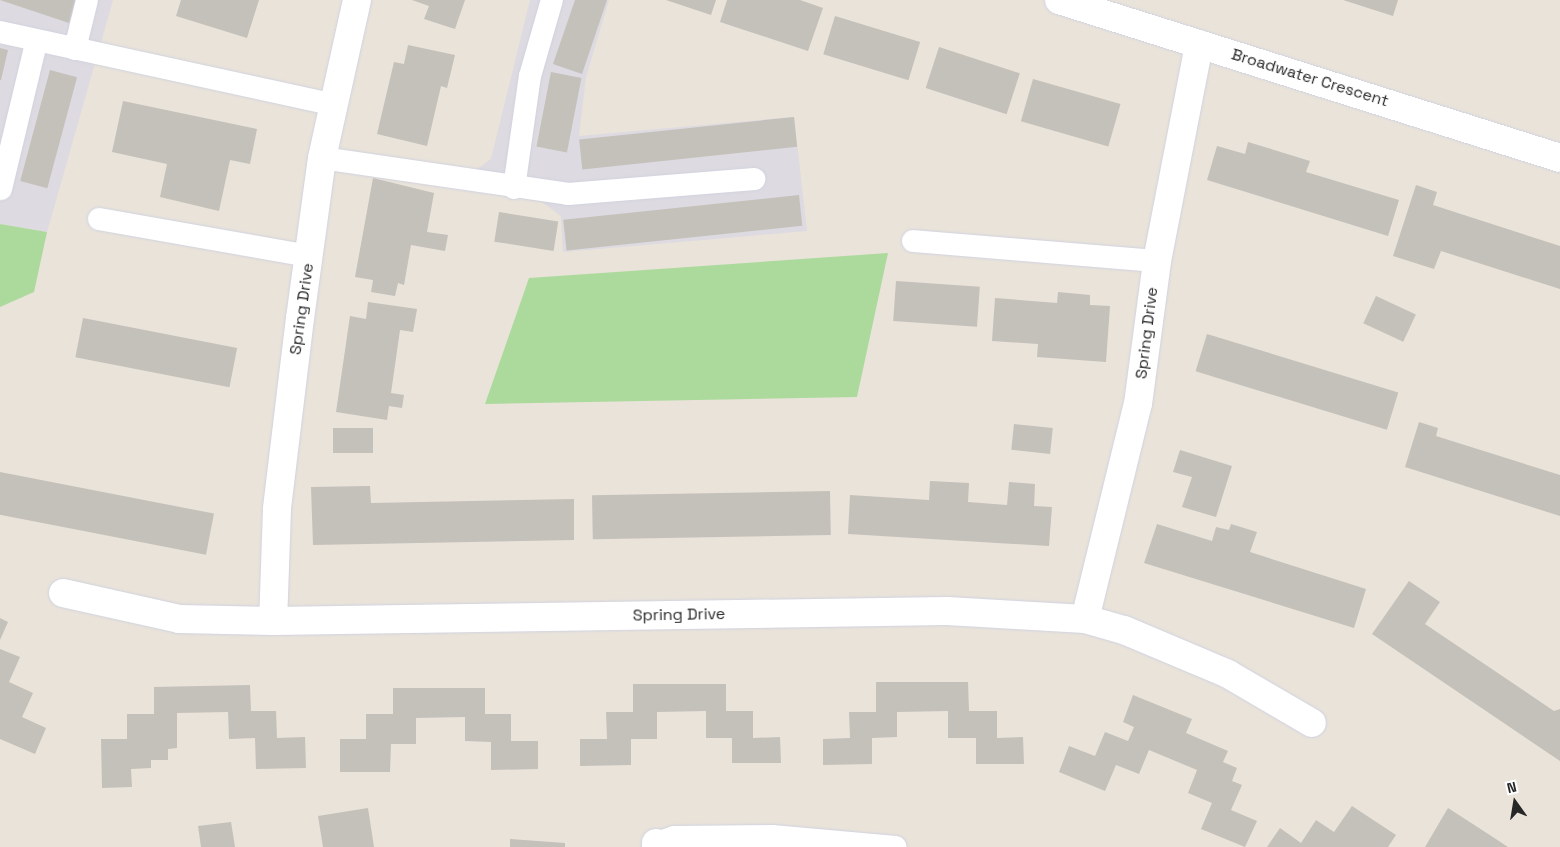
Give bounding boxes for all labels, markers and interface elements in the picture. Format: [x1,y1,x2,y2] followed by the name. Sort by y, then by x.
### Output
[1229,45,1391,111] street label: Broadwater Crescent
[286,262,318,356] street label: Spring Drive
[1132,286,1162,380] street label: Spring Drive
[633,605,725,625] street label: Spring Drive
[1490,777,1540,827] north arrow
[1505,778,1518,797] text: N

